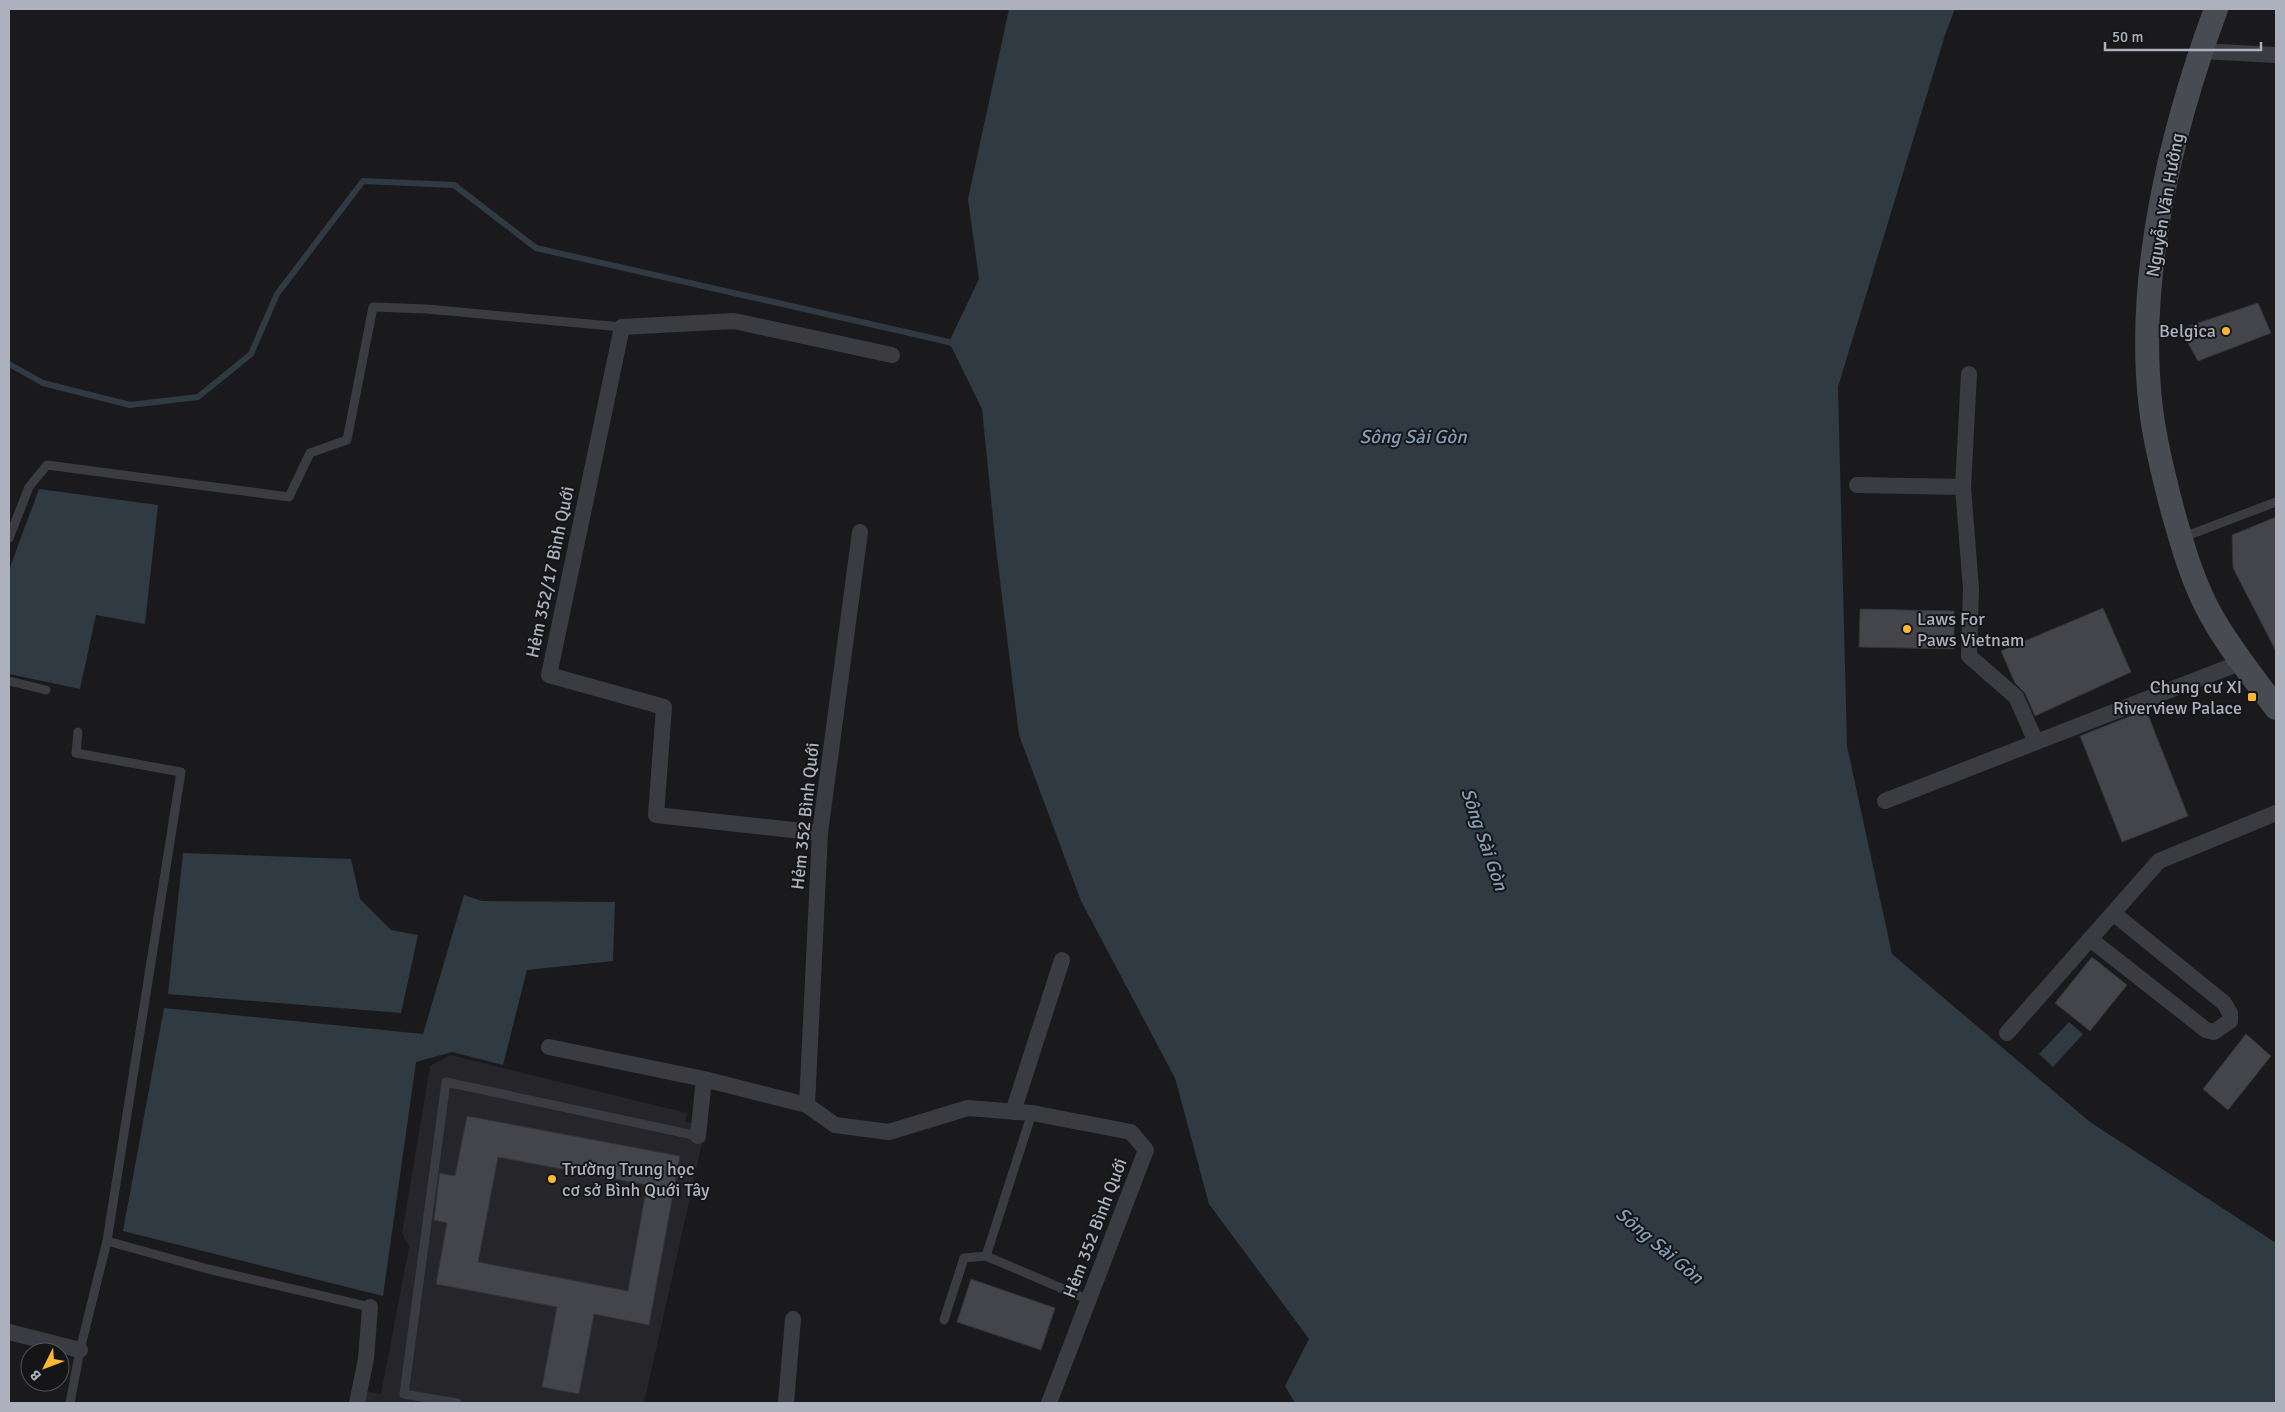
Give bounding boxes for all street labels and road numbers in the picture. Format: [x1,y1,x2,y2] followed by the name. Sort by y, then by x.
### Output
[2142,131,2188,279] street label: Nguyễn Văn Hưởng
[521,484,579,660] street label: Hẻm 352/17 Bình Quới
[786,741,824,891] street label: Hẻm 352 Bình Quới
[1058,1155,1132,1301] street label: Hẻm 352 Bình Quới

